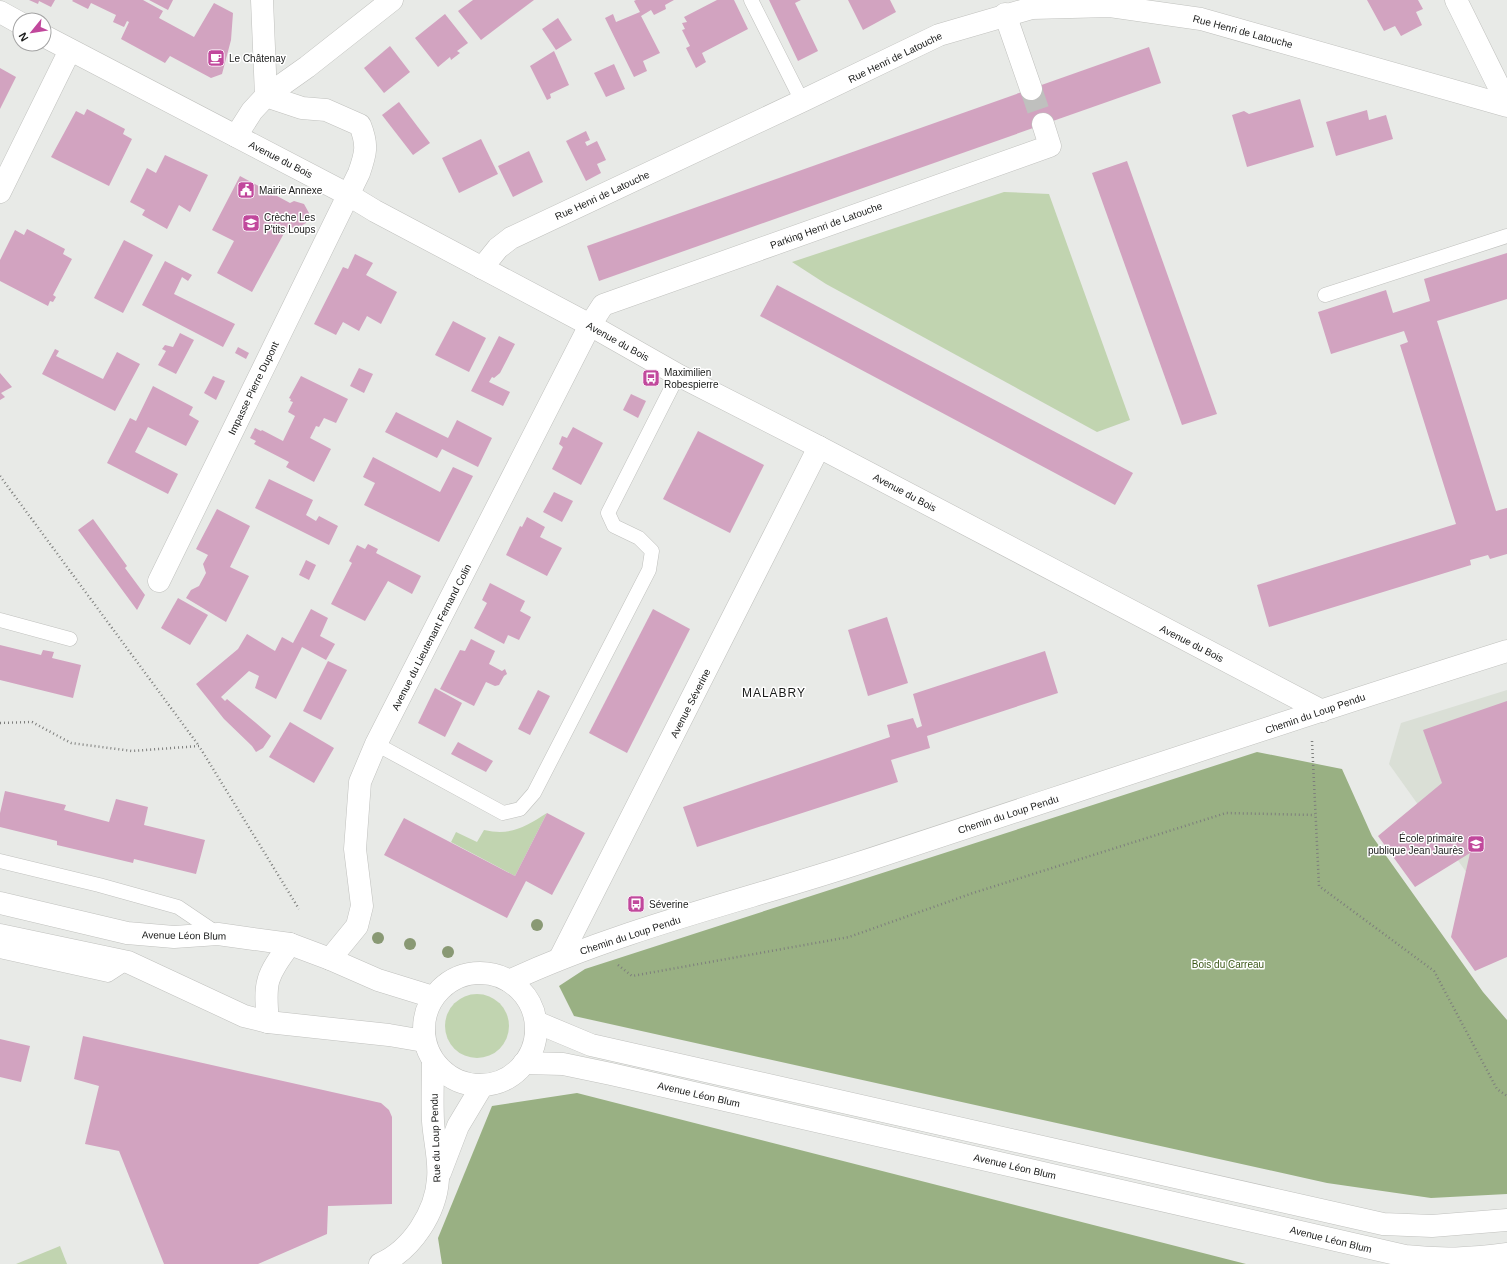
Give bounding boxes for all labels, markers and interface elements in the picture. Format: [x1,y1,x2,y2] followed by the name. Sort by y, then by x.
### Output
[12,12,52,52] north arrow
[1192,13,1294,50] street label: Rue Henri de Latouche
[847,30,944,85] street label: Rue Henri de Latouche
[16,31,31,43] text: N
[206,48,226,68] cafe icon: Le Châtenay
[229,53,286,64] place label: Le Châtenay
[247,139,314,180] street label: Avenue du Bois
[553,169,652,222] street label: Rue Henri de Latouche
[236,180,256,200] public building icon: Mairie Annexe
[259,185,323,196] place label: Mairie Annexe
[769,200,884,251] street label: Parking Henri de Latouche
[264,212,315,235] place label: Crèche Les P'tits Loups
[241,213,261,233] school or university icon: Crèche Les P'tits Loups
[585,320,651,363] street label: Avenue du Bois
[226,340,281,437] street label: Impasse Pierre Dupont
[664,367,719,390] place label: Maximilien Robespierre
[641,368,661,388] bus stop icon: Maximilien Robespierre
[871,471,938,514] street label: Avenue du Bois
[390,562,473,712] street label: Avenue du Lieutenant Fernand Colin
[1158,623,1225,664] street label: Avenue du Bois
[668,666,713,740] street label: Avenue Séverine
[742,686,806,700] district label: MALABRY
[1264,691,1367,736] street label: Chemin du Loup Pendu
[956,793,1060,836] street label: Chemin du Loup Pendu
[1368,832,1463,856] place label: École primaire publique Jean Jaurès
[1466,834,1486,854] school or university icon: École primaire publique Jean Jaurès
[626,894,646,914] bus stop icon: Séverine
[649,899,689,910] place label: Séverine
[578,914,682,957] street label: Chemin du Loup Pendu
[142,929,226,942] street label: Avenue Léon Blum
[1192,959,1264,970] park label: Bois du Carreau
[657,1080,741,1109] street label: Avenue Léon Blum
[428,1093,443,1183] street label: Rue du Loup Pendu
[973,1152,1057,1181] street label: Avenue Léon Blum
[1289,1224,1373,1255] street label: Avenue Léon Blum

